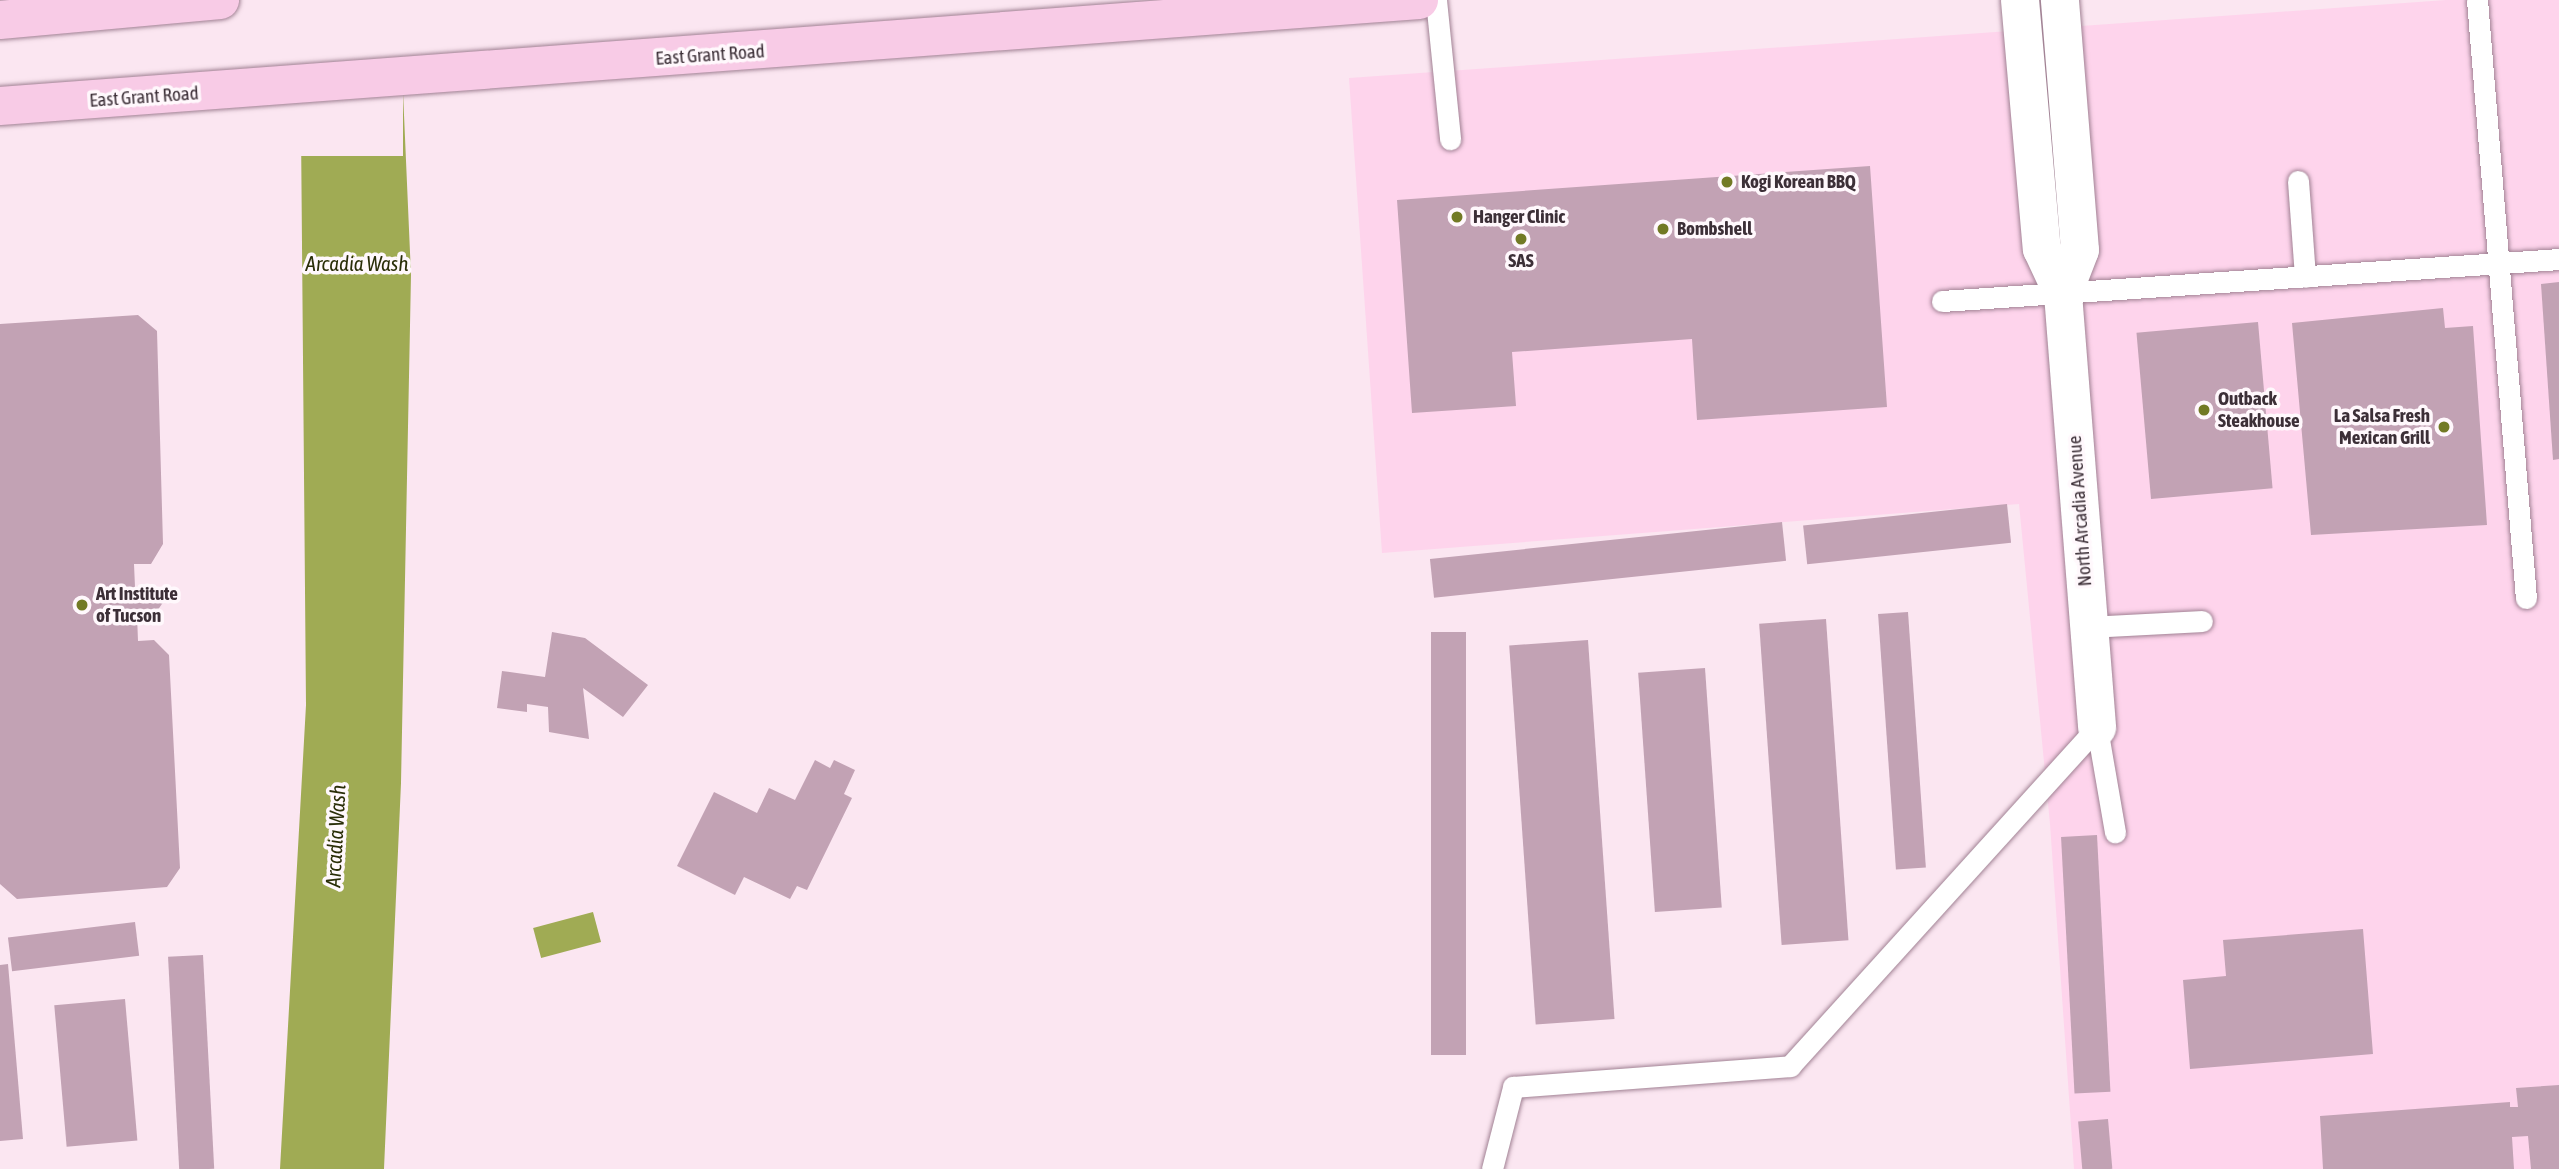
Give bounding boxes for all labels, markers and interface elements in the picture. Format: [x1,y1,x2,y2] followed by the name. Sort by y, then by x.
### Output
[655,40,765,70] street label: East Grant Road
[89,82,199,112] street label: East Grant Road
[1741,171,1856,193] place label: Kogi Korean BBQ
[1719,174,1735,190] marker: Kogi Korean BBQ
[1473,206,1565,228] place label: Hanger Clinic
[1447,207,1467,227] marker: Hanger Clinic
[1677,218,1752,240] place label: Bombshell
[1655,221,1671,237] marker: Bombshell
[1513,231,1529,247] marker: SAS
[306,250,408,276] water label: Arcadia Wash
[1508,250,1534,272] place label: SAS
[2218,388,2300,432] place label: Outback Steakhouse
[2196,402,2212,418] marker: Outback Steakhouse
[2334,405,2430,449] place label: La Salsa Fresh Mexican Grill
[2436,419,2452,435] marker: La Salsa Fresh Mexican Grill
[2063,435,2097,587] street label: North Arcadia Avenue
[96,583,178,627] place label: Art Institute of Tucson
[74,597,90,613] marker: Art Institute of Tucson
[320,784,350,888] water label: Arcadia Wash

